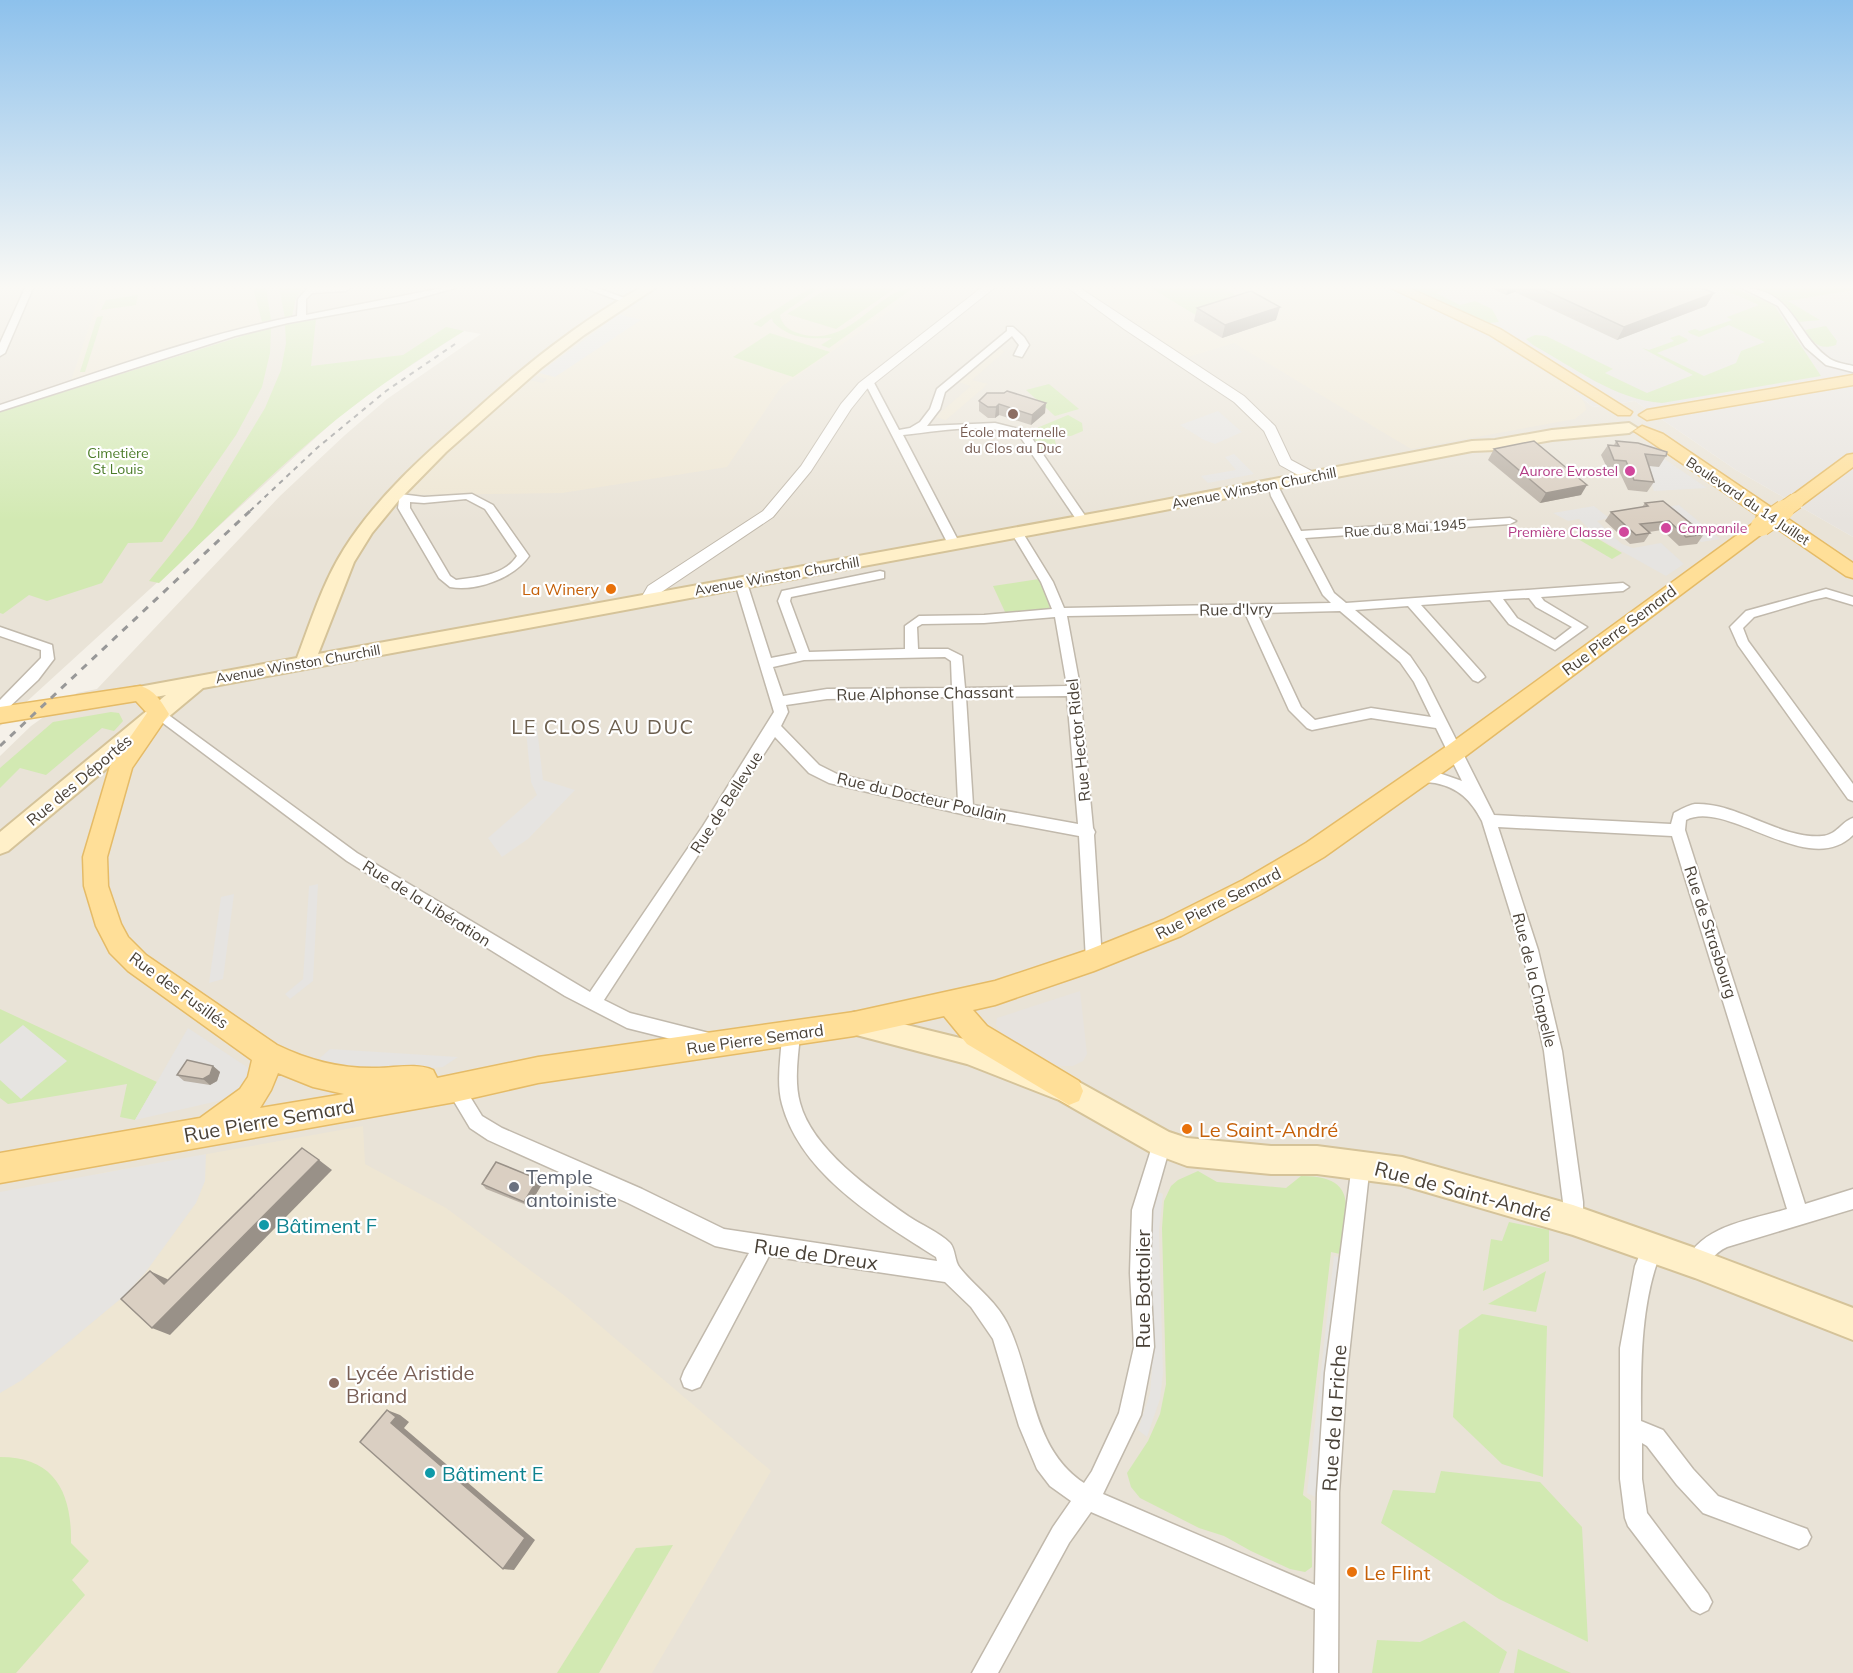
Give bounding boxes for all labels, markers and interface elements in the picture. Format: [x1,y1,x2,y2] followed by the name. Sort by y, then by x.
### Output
[1006,407,1020,421] marker: École maternelle du Clos au Duc
[960,423,1066,457] place label: École maternelle du Clos au Duc
[87,444,149,478] park label: Cimetière St Louis
[1683,453,1813,549] street label: Boulevard du 14 Juillet
[1519,462,1618,480] place label: Aurore Evrostel
[1170,463,1338,513] street label: Avenue Winston Churchill
[1623,464,1637,478] marker: Aurore Evrostel
[1343,515,1467,541] street label: Rue du 8 Mai 1945
[1678,519,1747,537] place label: Campanile
[1659,521,1673,535] marker: Campanile
[1508,523,1612,541] place label: Première Classe
[1617,525,1631,539] marker: Première Classe
[693,553,861,599] street label: Avenue Winston Churchill
[522,579,599,599] place label: La Winery
[1558,580,1680,680] street label: Rue Pierre Semard
[604,582,618,596] marker: La Winery
[1199,598,1274,620] street label: Rue d'Ivry
[214,641,382,687] street label: Avenue Winston Churchill
[1062,677,1094,803] street label: Rue Hector Ridel
[836,681,1014,705] street label: Rue Alphonse Chassant
[511,714,695,739] district label: LE CLOS AU DUC
[22,730,136,830] street label: Rue des Déportés
[686,747,766,857] street label: Rue de Bellevue
[835,768,1009,826] street label: Rue du Docteur Poulain
[359,855,495,951] street label: Rue de la Libération
[1152,863,1284,943] street label: Rue Pierre Semard
[1680,863,1742,1001] street label: Rue de Strasbourg
[1509,911,1561,1049] street label: Rue de la Chapelle
[126,947,233,1033] street label: Rue des Fusillés
[685,1019,825,1059] street label: Rue Pierre Semard
[182,1093,356,1147] street label: Rue Pierre Semard
[1199,1117,1338,1142] place label: Le Saint-André
[1180,1122,1194,1136] marker: Le Saint-André
[1372,1155,1554,1227] street label: Rue de Saint-André
[526,1164,617,1212] place label: Temple antoiniste
[507,1180,521,1194] marker: Temple antoiniste
[276,1213,377,1238] place label: Bâtiment F
[257,1218,271,1232] marker: Bâtiment F
[1130,1229,1155,1349] street label: Rue Bottolier
[752,1233,880,1275] street label: Rue de Dreux
[1316,1344,1352,1492] street label: Rue de la Friche
[346,1360,474,1408] place label: Lycée Aristide Briand
[327,1376,341,1390] marker: Lycée Aristide Briand
[442,1461,544,1486] place label: Bâtiment E
[423,1466,437,1480] marker: Bâtiment E
[1364,1560,1430,1585] place label: Le Flint
[1345,1565,1359,1579] marker: Le Flint

